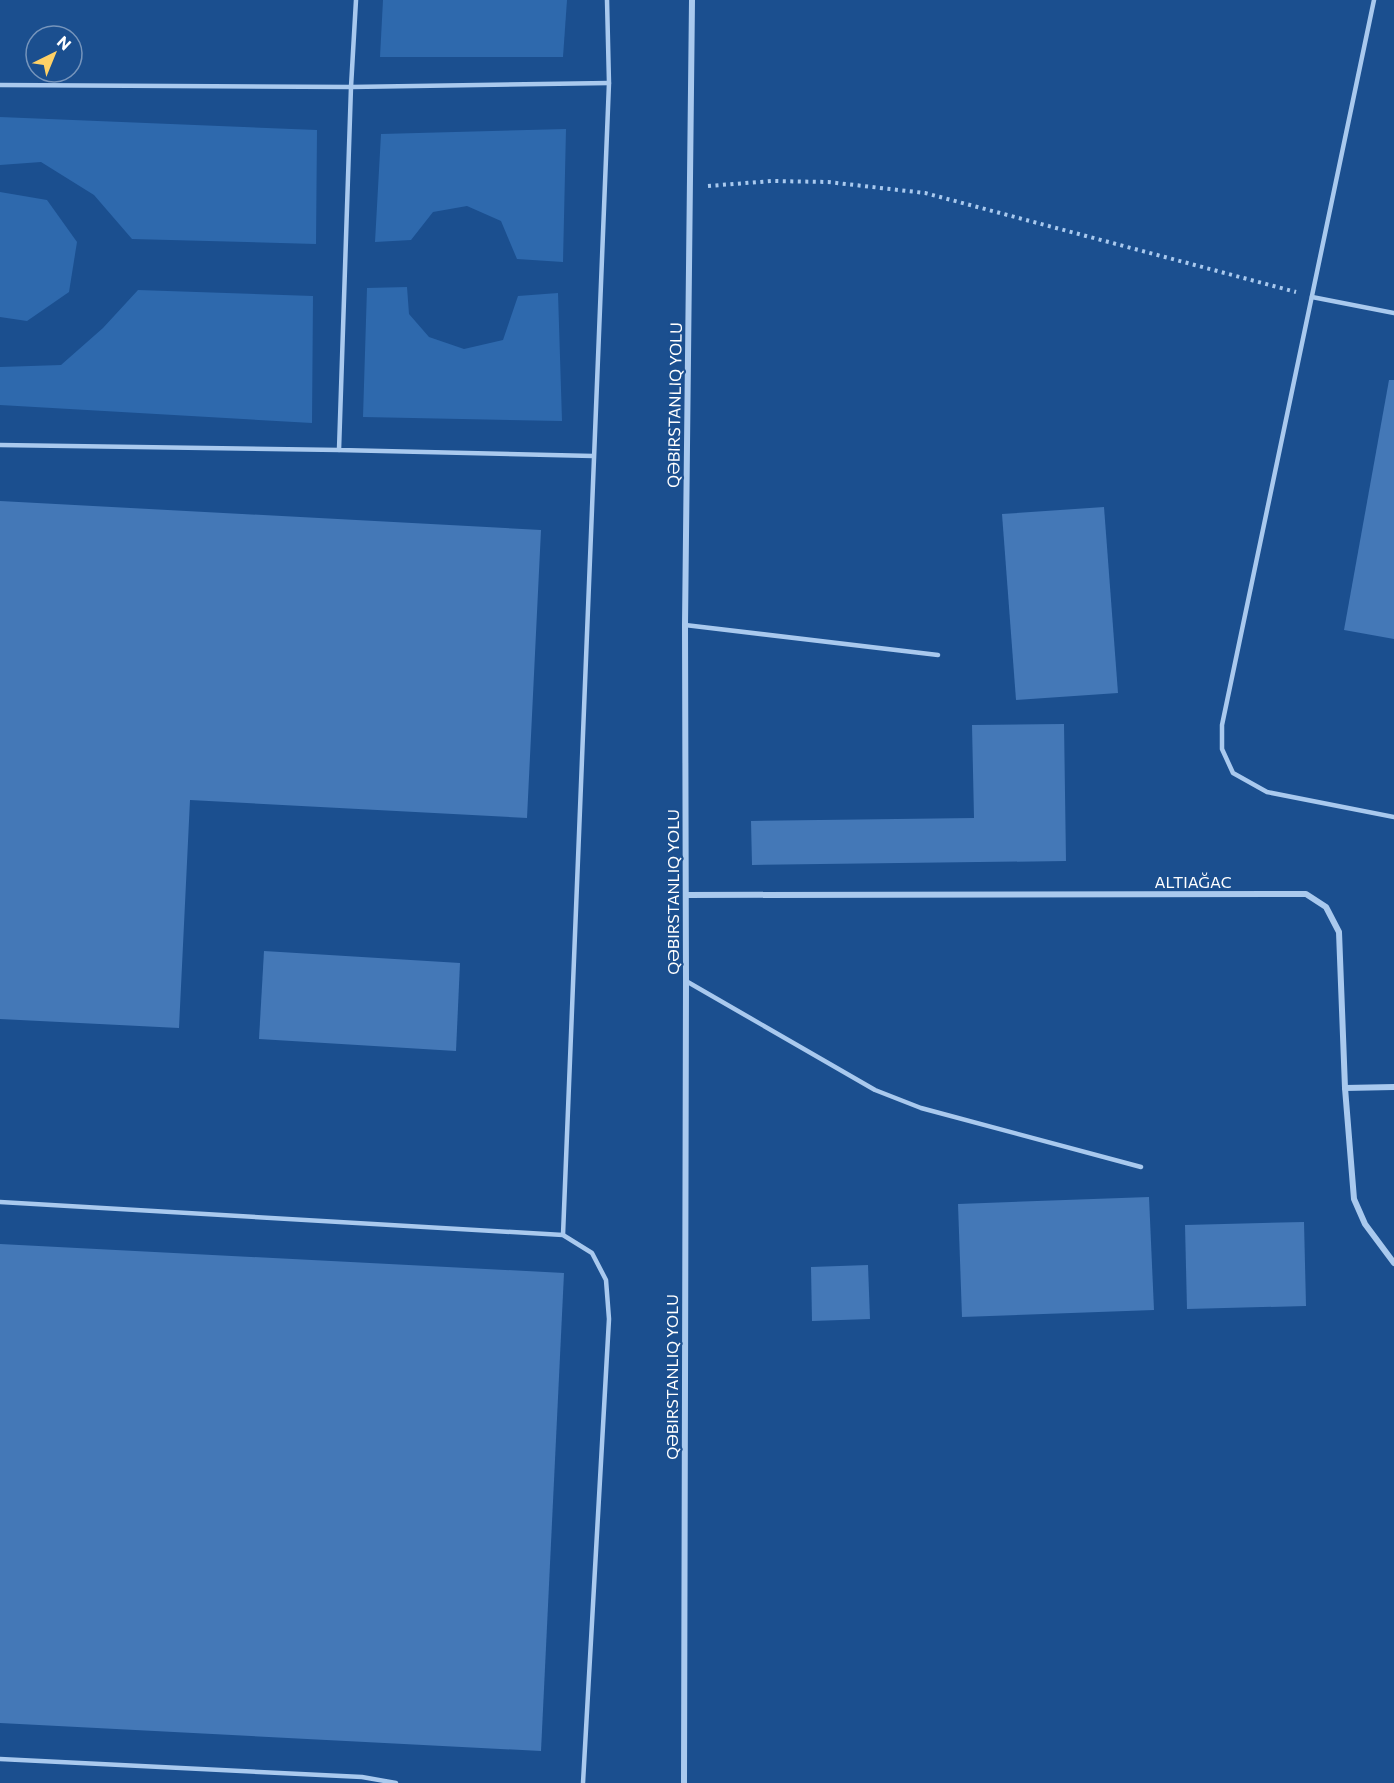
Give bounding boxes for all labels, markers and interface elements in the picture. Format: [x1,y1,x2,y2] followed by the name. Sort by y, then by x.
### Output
[24,24,84,84] north arrow
[54,32,75,54] text: N
[663,322,685,488] street label: QƏBIRSTANLIQ YOLU
[663,809,682,975] street label: QƏBIRSTANLIQ YOLU
[1154,872,1232,891] street label: ALTIAĞAC
[662,1294,681,1460] street label: QƏBIRSTANLIQ YOLU

